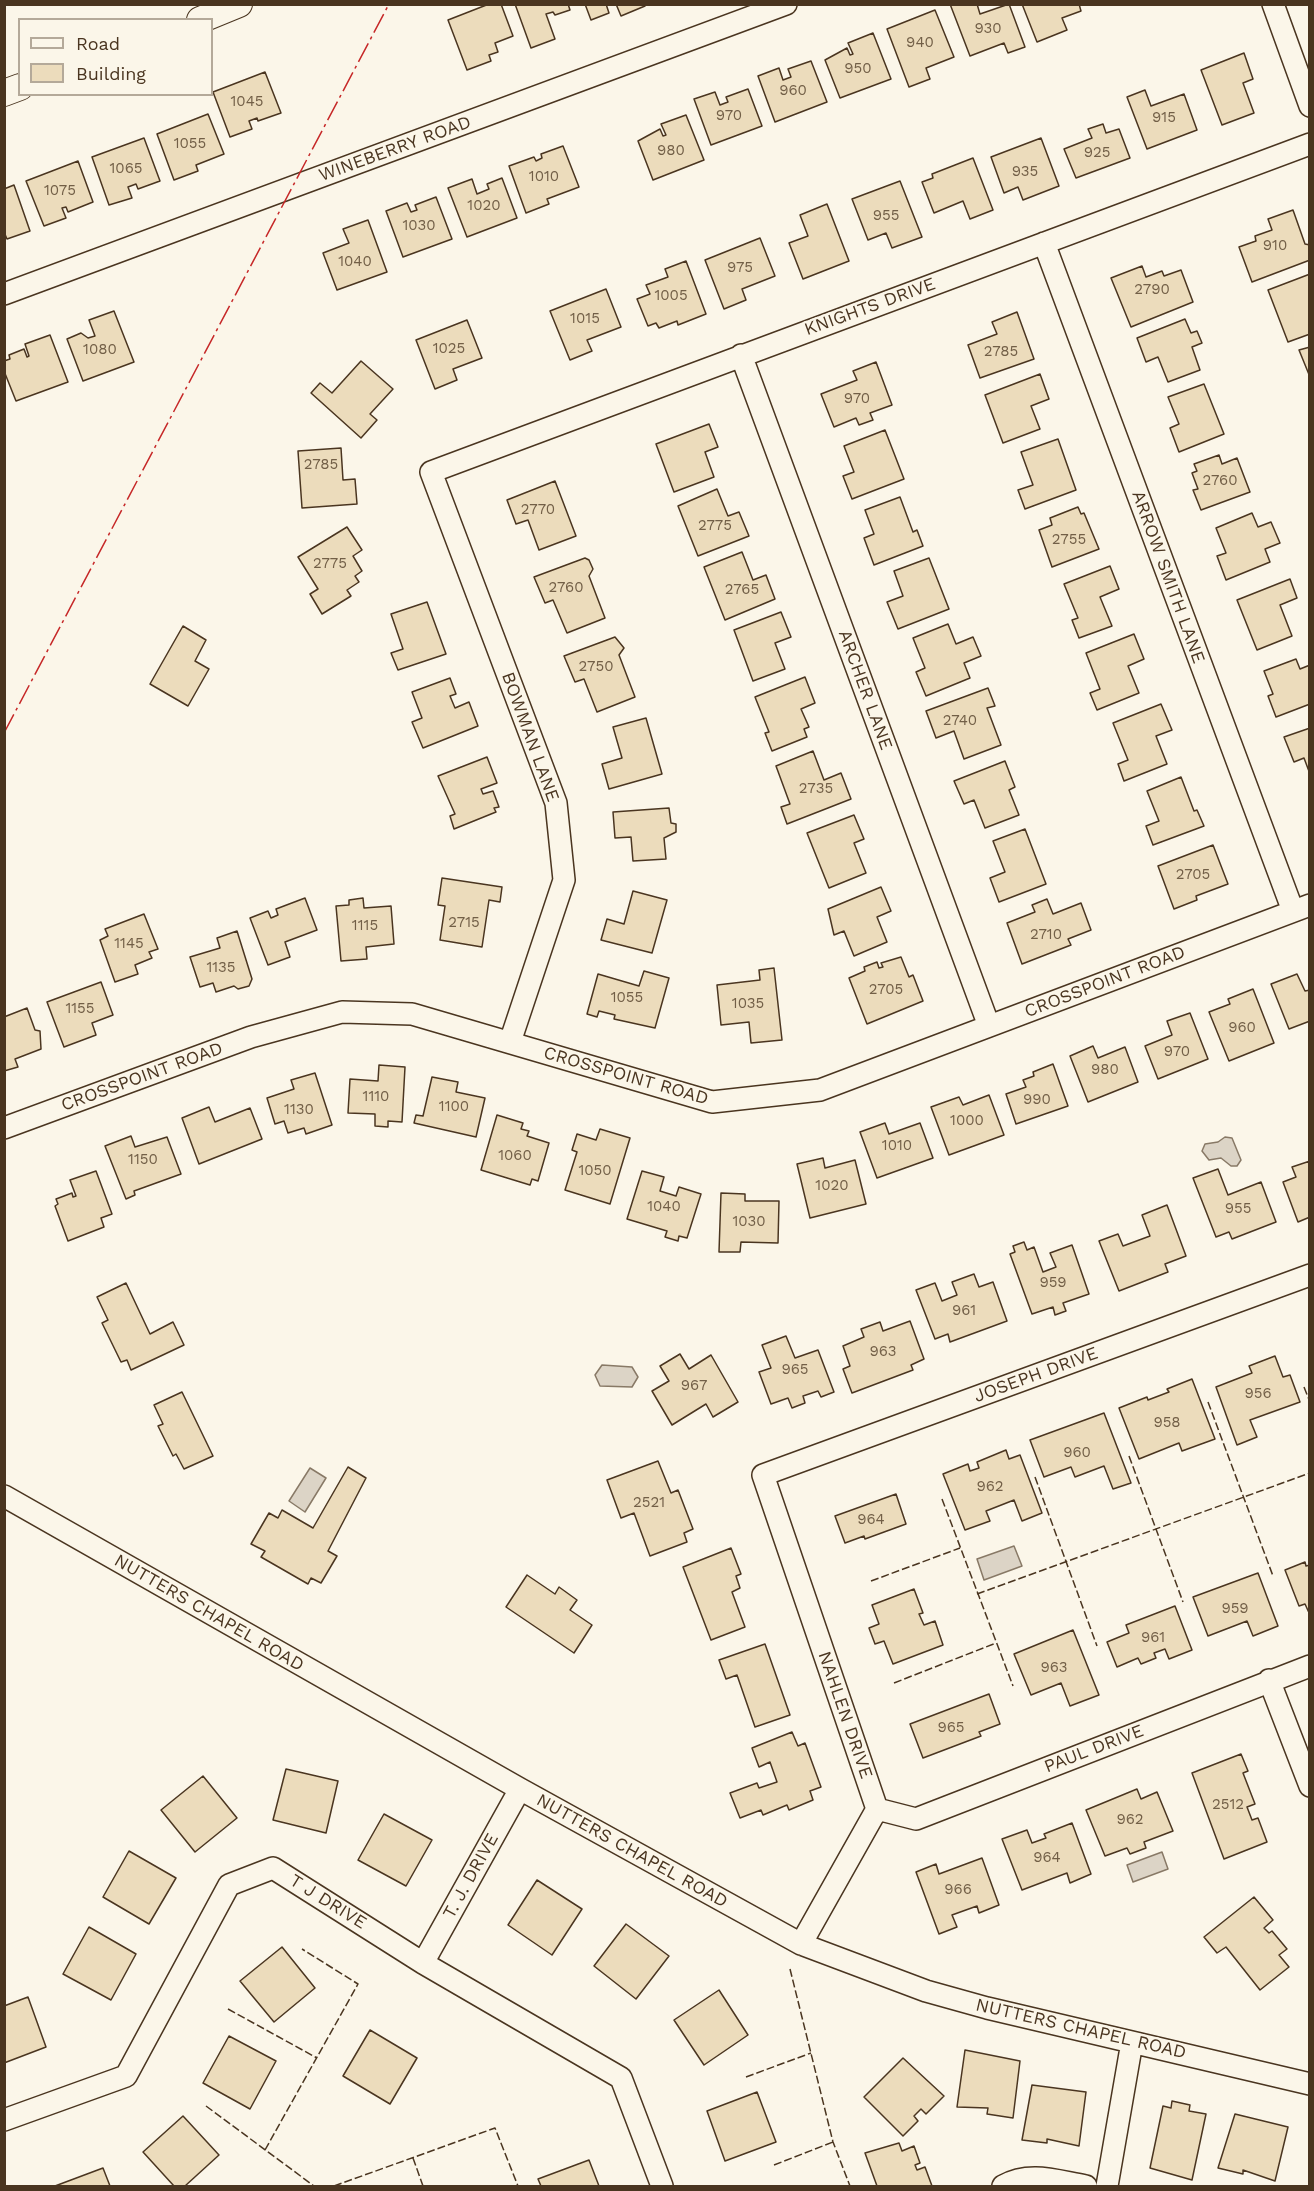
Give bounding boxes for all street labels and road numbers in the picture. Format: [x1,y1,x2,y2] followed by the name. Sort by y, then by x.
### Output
[316,111,474,187] street label: WINEBERRY ROAD
[801,273,939,341] street label: KNIGHTS DRIVE
[1127,488,1209,666] street label: ARROW SMITH LANE
[833,627,897,753] street label: ARCHER LANE
[497,669,563,805] street label: BOWMAN LANE
[1022,941,1188,1023] street label: CROSSPOINT ROAD
[58,1038,226,1116] street label: CROSSPOINT ROAD
[541,1042,711,1110] street label: CROSSPOINT ROAD
[971,1343,1101,1407] street label: JOSEPH DRIVE
[110,1550,308,1676] street label: NUTTERS CHAPEL ROAD
[813,1648,877,1782] street label: NAHLEN DRIVE
[1041,1720,1147,1778] street label: PAUL DRIVE
[533,1789,731,1913] street label: NUTTERS CHAPEL ROAD
[439,1830,503,1922] street label: T. J. DRIVE
[285,1870,371,1934] street label: T J DRIVE
[974,1994,1188,2064] street label: NUTTERS CHAPEL ROAD

